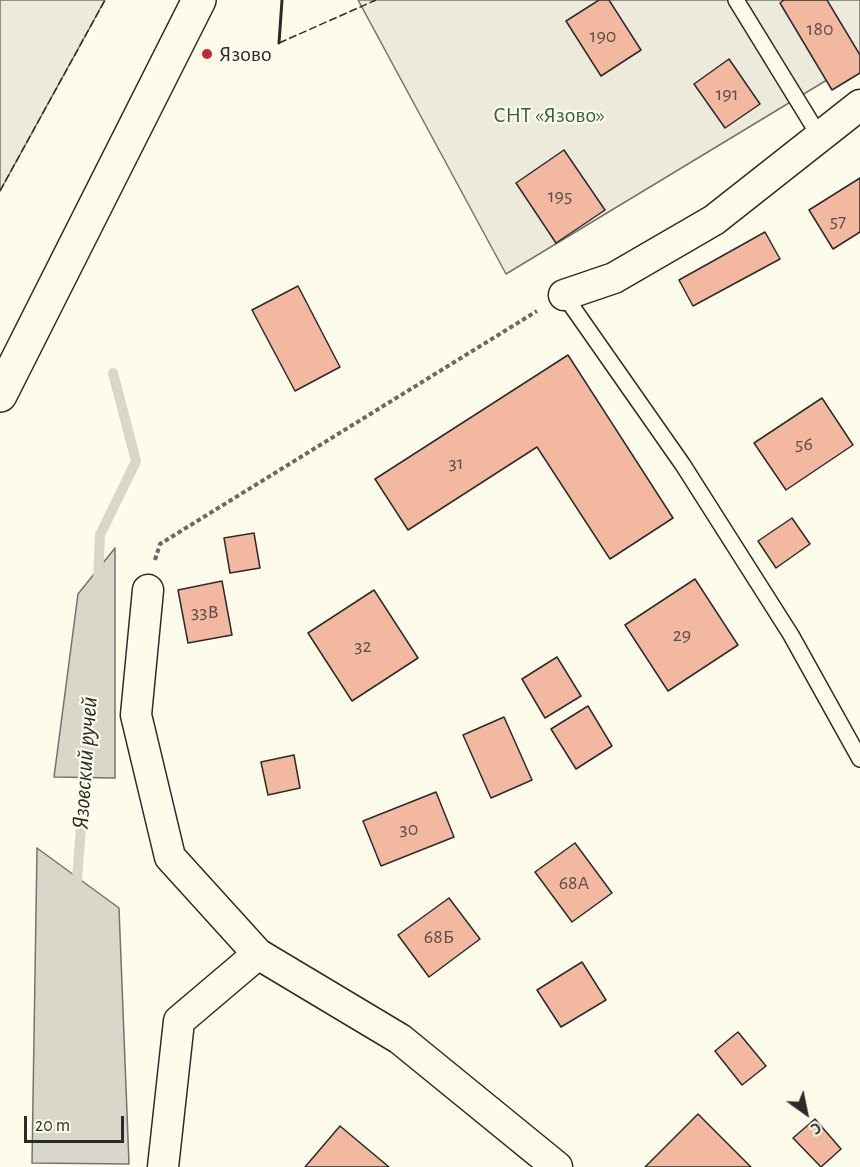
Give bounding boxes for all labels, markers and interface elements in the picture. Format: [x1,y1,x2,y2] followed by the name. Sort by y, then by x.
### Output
[807,17,833,41] house number: 180
[590,24,616,48] house number: 190
[219,41,272,67] place label: Язово
[200,47,214,61] marker: Язово
[715,82,739,106] house number: 191
[493,102,605,128] park label: СНТ «Язово»
[548,184,572,208] house number: 195
[830,209,846,233] house number: 57
[795,432,813,456] house number: 56
[448,451,464,475] house number: 31
[191,600,219,624] house number: 33В
[673,623,691,647] house number: 29
[354,634,372,658] house number: 32
[66,696,104,830] water label: Язовский ручей
[400,817,418,841] house number: 30
[559,871,589,895] house number: 68А
[424,925,454,949] house number: 68Б
[776,1083,836,1143] north arrow
[27,1104,128,1142] scale bar
[35,1117,70,1135] text: 20 m
[808,1119,824,1137] text: С

